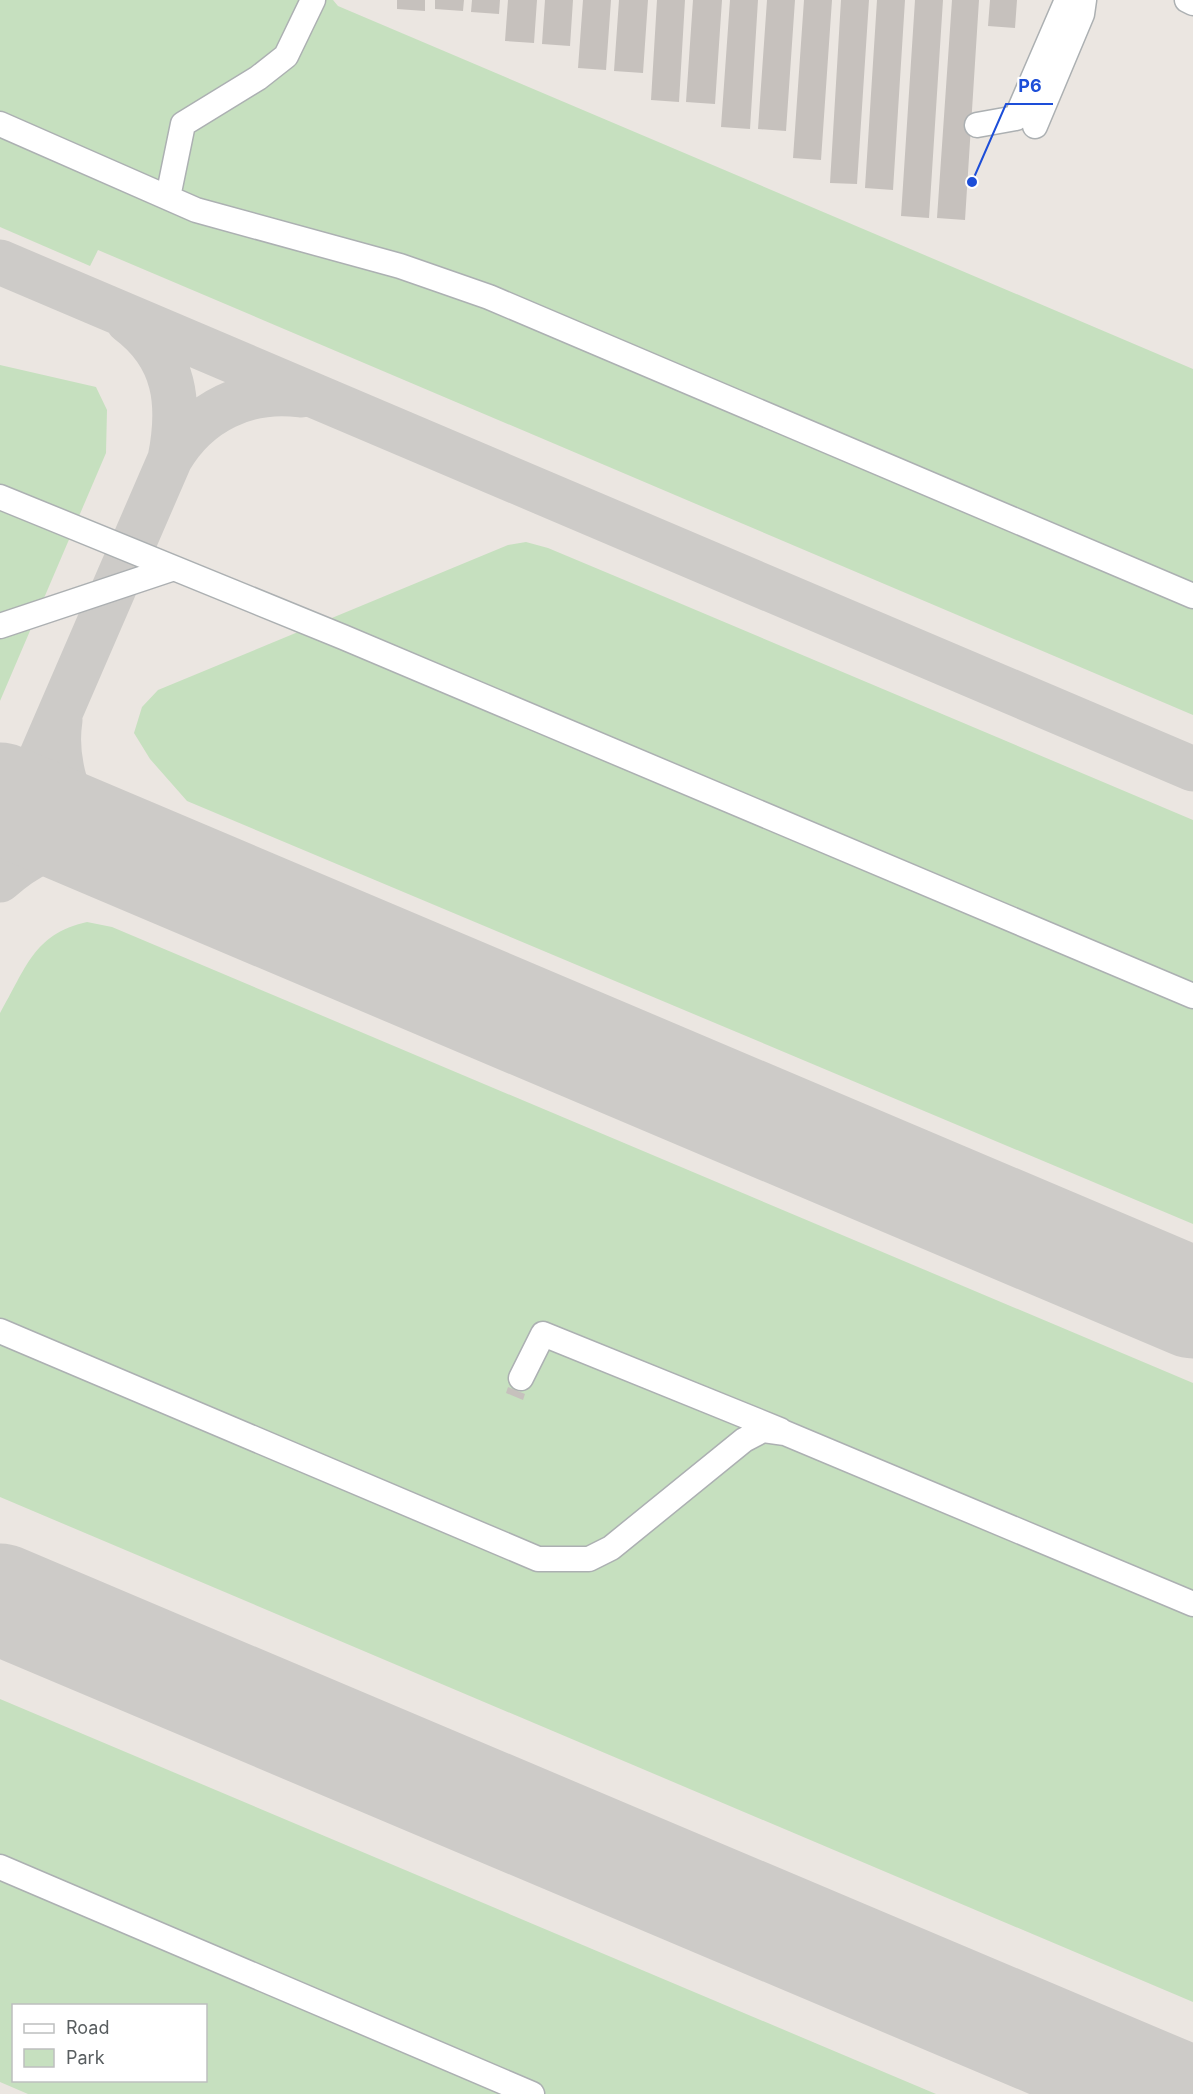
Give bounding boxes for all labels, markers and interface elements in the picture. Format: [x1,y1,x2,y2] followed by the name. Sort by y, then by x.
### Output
[1006,68,1053,104] callout: P6
[1018,75,1042,96] text: P6
[12,2004,207,2082] legend
[66,2017,109,2038] text: Road
[66,2047,105,2068] text: Park

